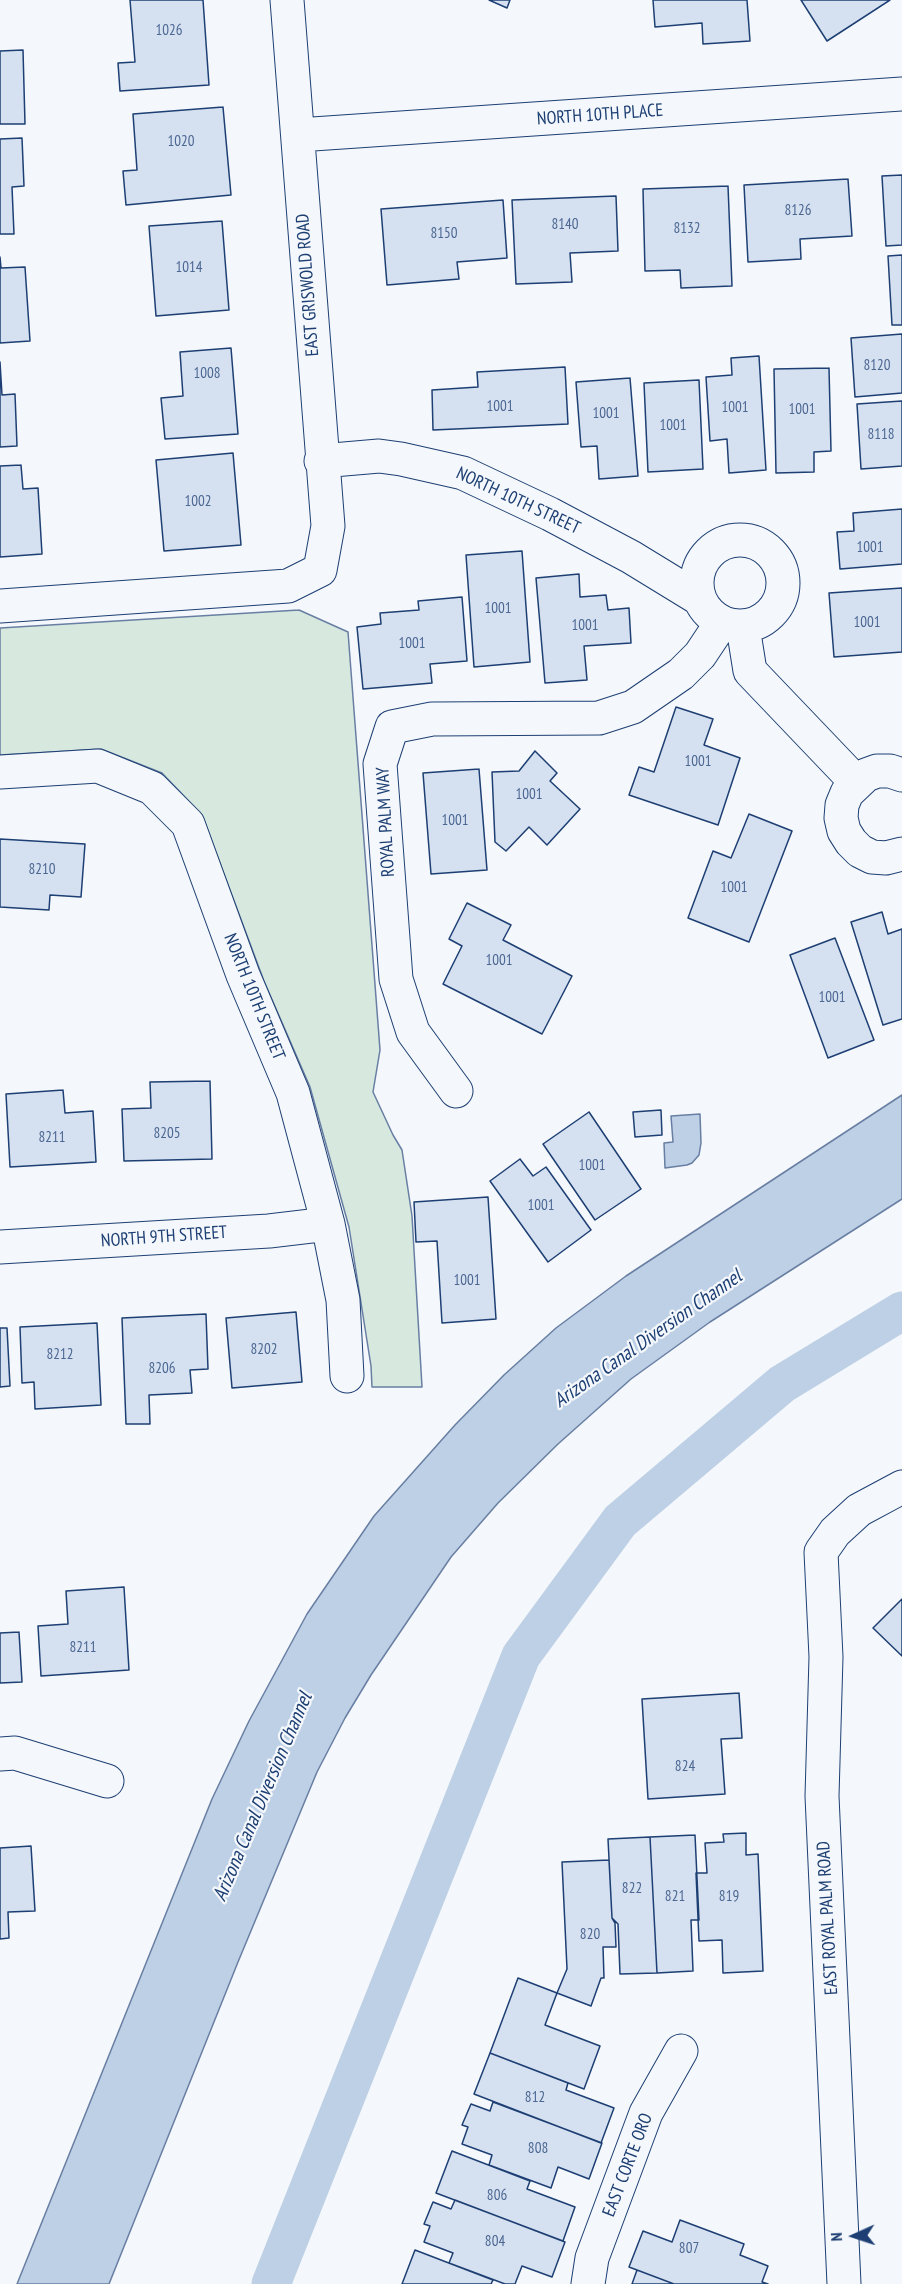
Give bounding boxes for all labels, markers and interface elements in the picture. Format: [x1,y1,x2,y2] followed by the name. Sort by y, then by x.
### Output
[156,22,182,40] house number: 1026
[536,100,664,130] street label: NORTH 10TH PLACE
[168,133,194,151] house number: 1020
[785,202,811,220] house number: 8126
[292,213,324,357] street label: EAST GRISWOLD ROAD
[552,216,578,234] house number: 8140
[674,220,700,238] house number: 8132
[431,225,457,243] house number: 8150
[176,259,202,277] house number: 1014
[864,357,890,375] house number: 8120
[194,365,220,383] house number: 1008
[487,398,513,416] house number: 1001
[722,399,748,417] house number: 1001
[789,401,815,419] house number: 1001
[593,405,619,423] house number: 1001
[660,417,686,435] house number: 1001
[868,426,894,444] house number: 8118
[453,463,583,539] street label: NORTH 10TH STREET
[185,493,211,511] house number: 1002
[857,539,883,557] house number: 1001
[485,600,511,618] house number: 1001
[854,614,880,632] house number: 1001
[572,617,598,635] house number: 1001
[399,635,425,653] house number: 1001
[685,753,711,771] house number: 1001
[372,766,400,878] street label: ROYAL PALM WAY
[516,786,542,804] house number: 1001
[442,812,468,830] house number: 1001
[29,861,55,879] house number: 8210
[721,879,747,897] house number: 1001
[219,931,289,1063] street label: NORTH 10TH STREET
[486,952,512,970] house number: 1001
[819,989,845,1007] house number: 1001
[154,1125,180,1143] house number: 8205
[39,1129,65,1147] house number: 8211
[579,1157,605,1175] house number: 1001
[528,1197,554,1215] house number: 1001
[100,1222,228,1252] street label: NORTH 9TH STREET
[549,1265,747,1413] water label: Arizona Canal Diversion Channel
[454,1272,480,1290] house number: 1001
[251,1341,277,1359] house number: 8202
[47,1346,73,1364] house number: 8212
[149,1360,175,1378] house number: 8206
[70,1639,96,1657] house number: 8211
[208,1689,318,1905] water label: Arizona Canal Diversion Channel
[675,1758,695,1776] house number: 824
[813,1840,843,1996] street label: EAST ROYAL PALM ROAD
[622,1880,642,1898] house number: 822
[665,1888,685,1906] house number: 821
[719,1888,739,1906] house number: 819
[580,1926,600,1944] house number: 820
[525,2089,545,2107] house number: 812
[598,2110,658,2220] street label: EAST CORTE ORO
[528,2140,548,2158] house number: 808
[487,2187,507,2205] house number: 806
[824,2206,884,2266] north arrow
[826,2232,846,2242] text: N
[485,2233,505,2251] house number: 804
[679,2240,699,2258] house number: 807

